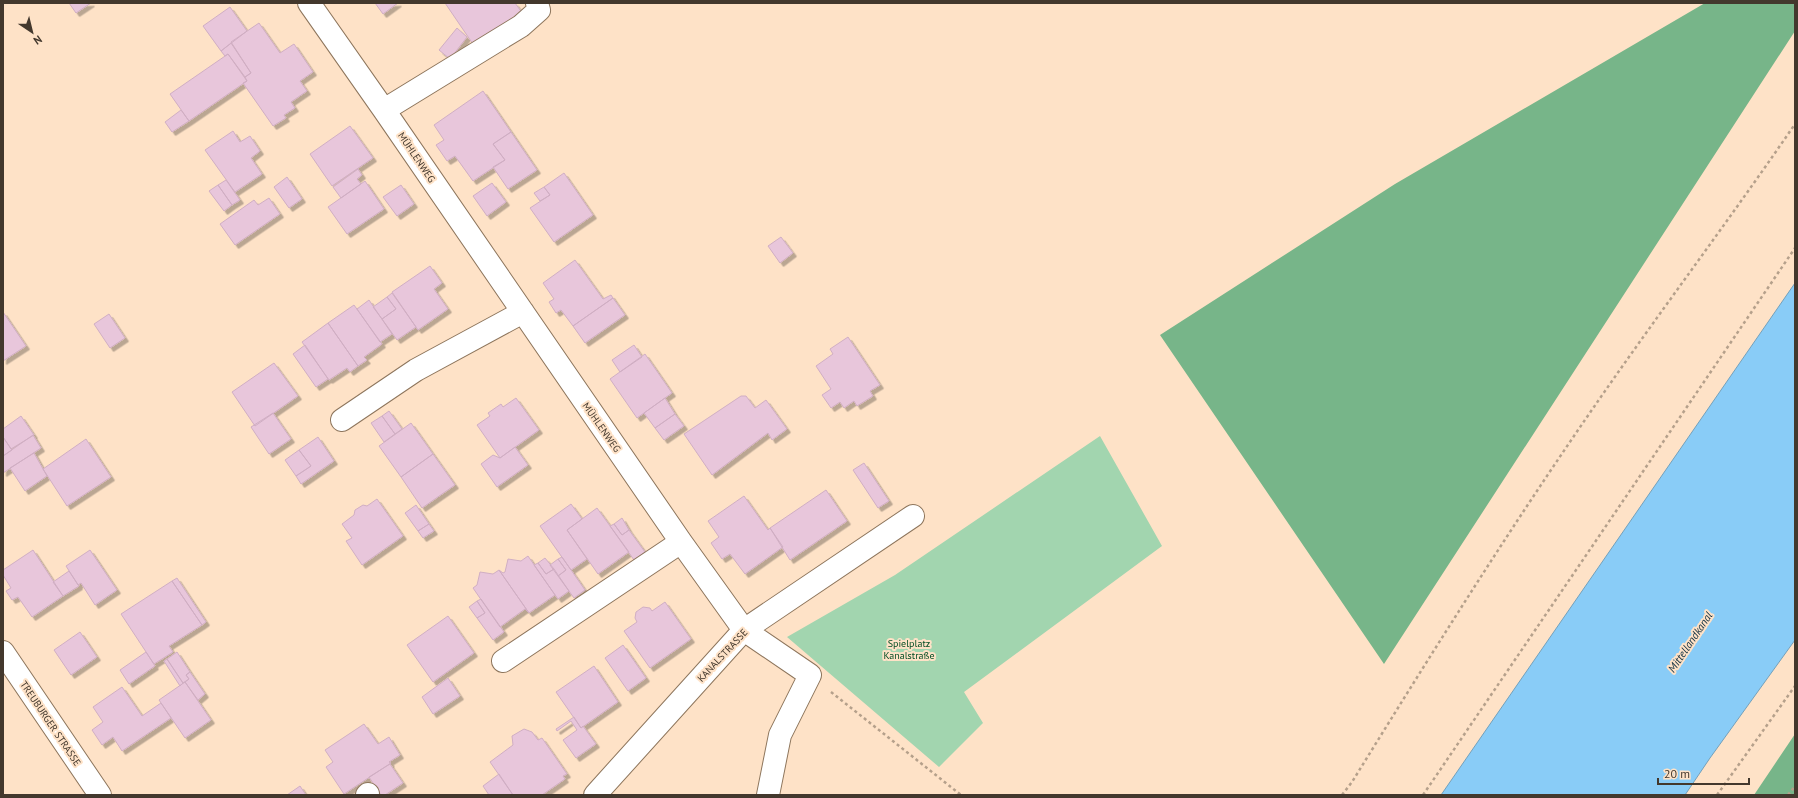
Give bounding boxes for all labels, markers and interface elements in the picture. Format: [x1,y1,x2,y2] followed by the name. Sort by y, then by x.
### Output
[12,12,52,52] north arrow
[31,32,45,48] text: N
[395,130,438,185] street label: MÜHLENWEG
[580,400,624,455] street label: MÜHLENWEG
[1665,609,1715,675] water label: Mittellandkanal
[694,626,750,685] street label: KANALSTRASSE
[883,637,935,662] park label: Spielplatz Kanalstraße
[17,678,84,768] street label: TREUBURGER STRASSE
[1658,760,1749,786] scale bar
[1664,766,1690,781] text: 20 m

